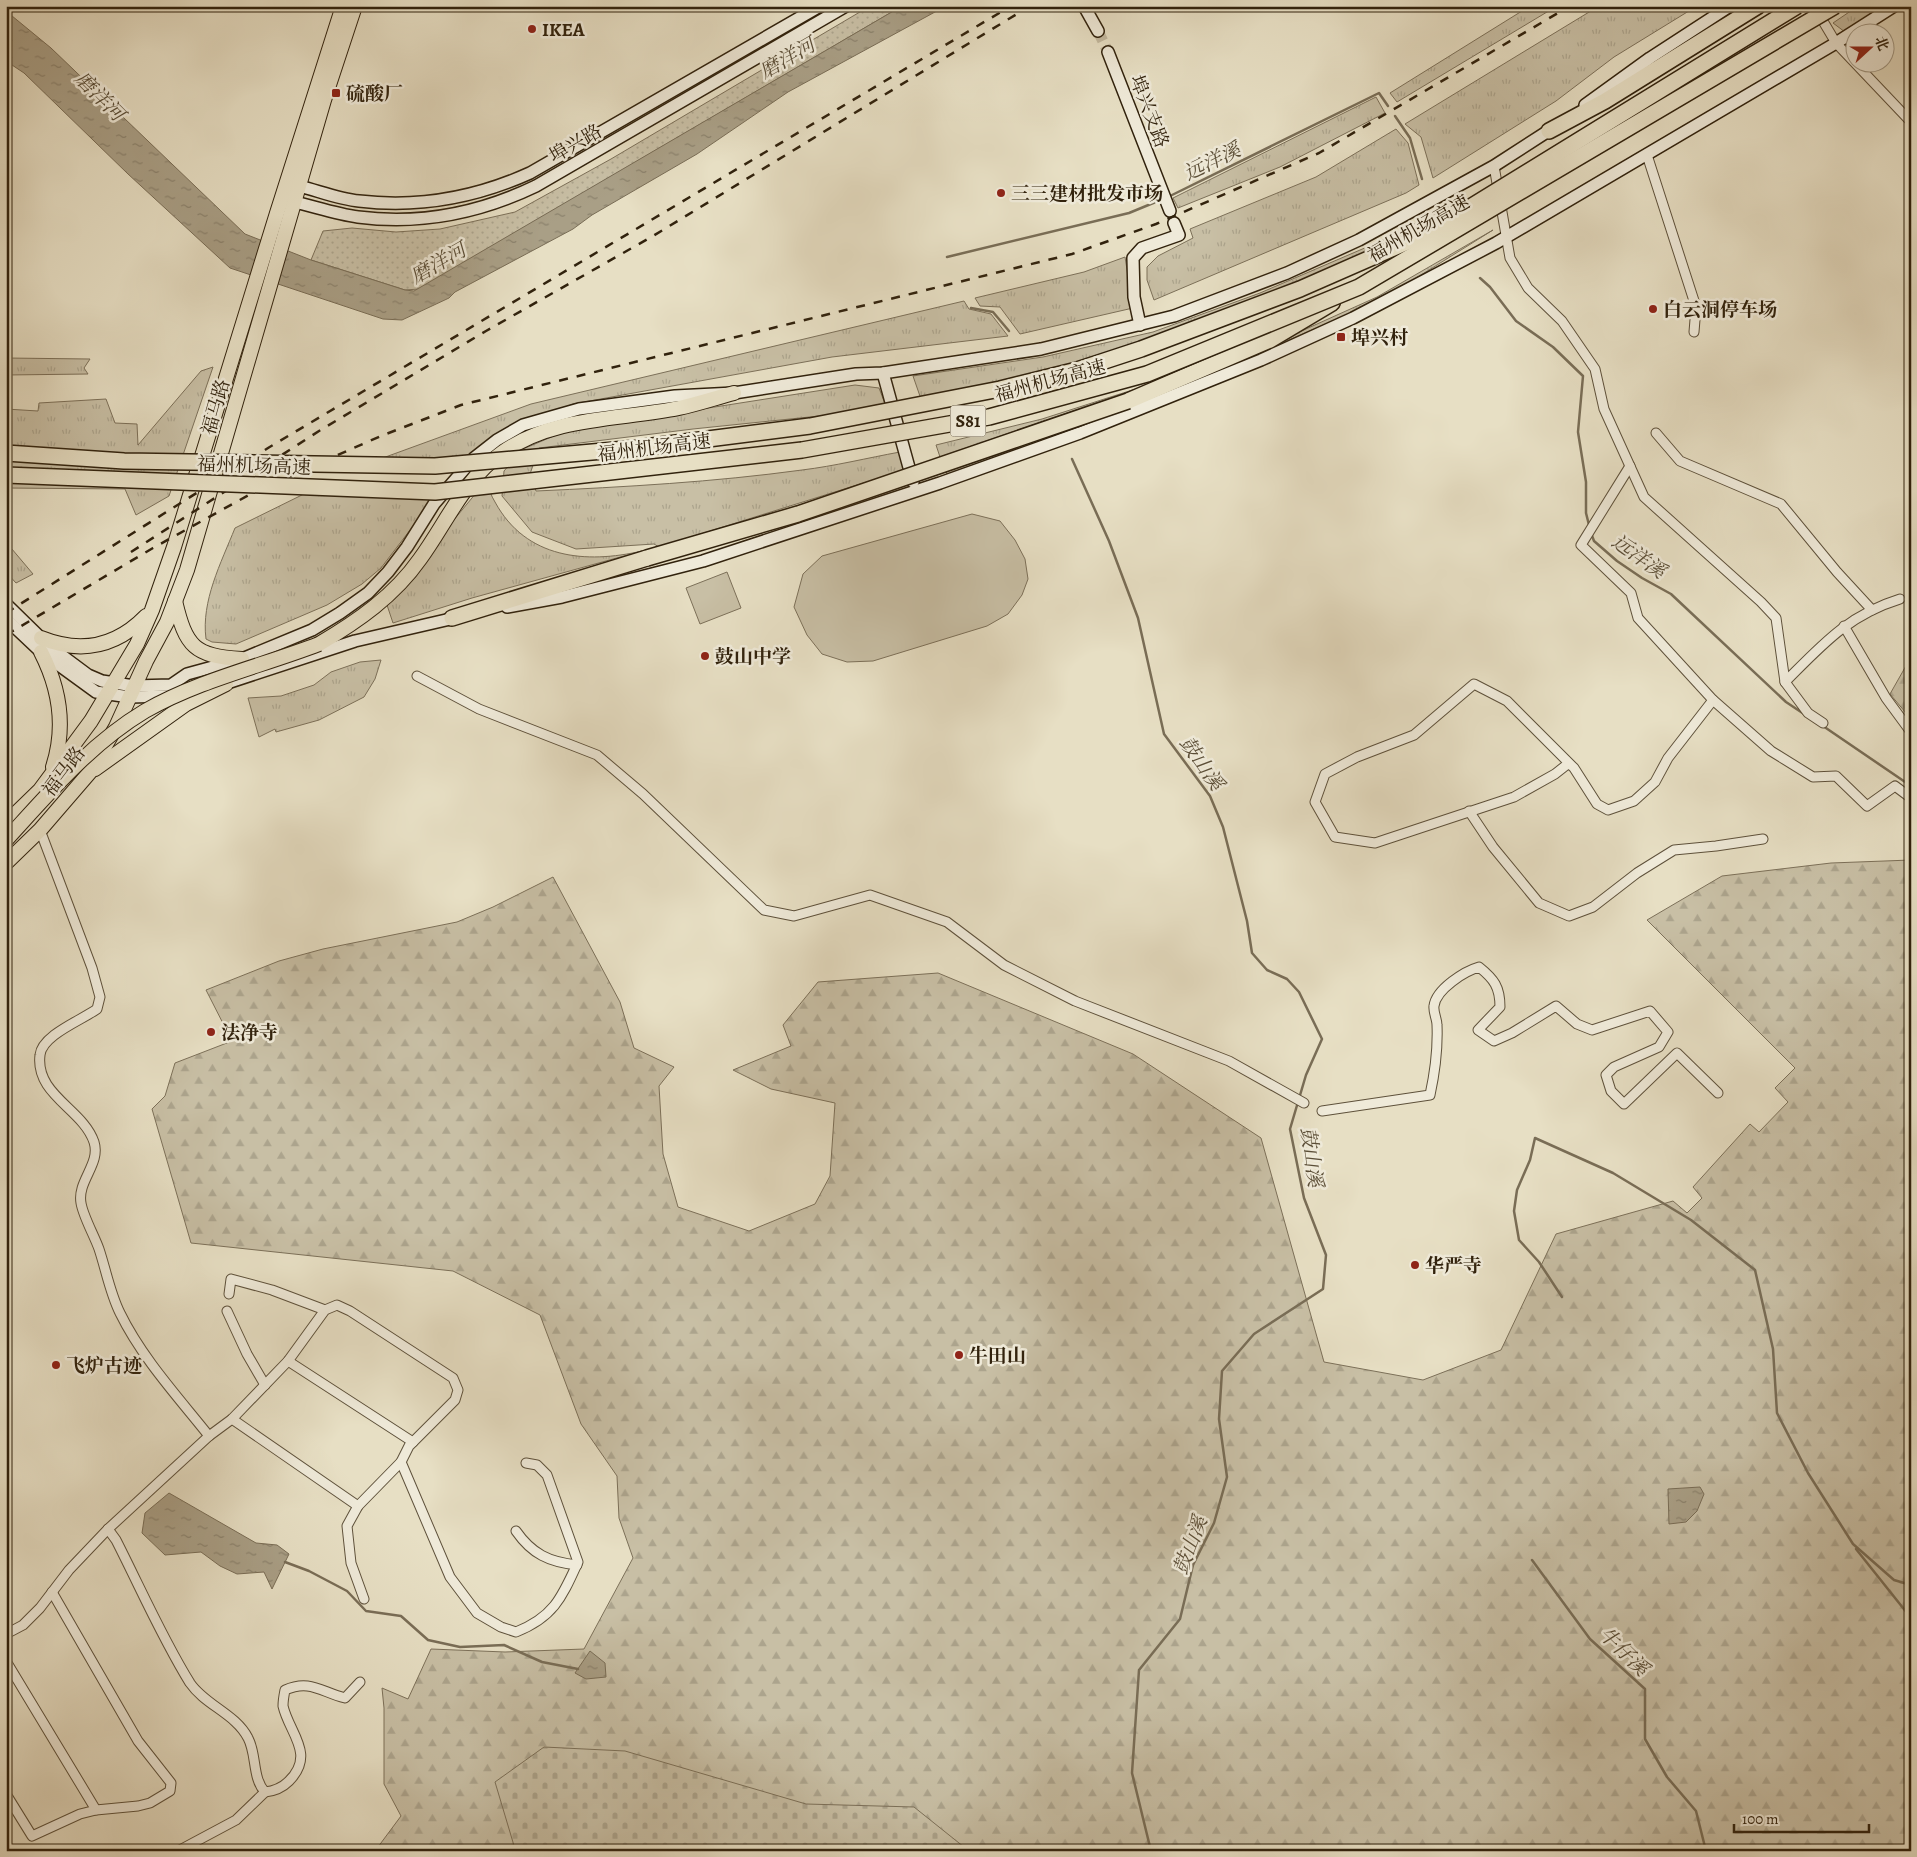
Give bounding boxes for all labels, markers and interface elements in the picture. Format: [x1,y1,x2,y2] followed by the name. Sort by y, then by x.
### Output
[542,17,586,43] place label: IKEA
[1844,22,1894,72] north arrow
[526,23,538,35] marker: IKEA
[755,30,823,85] water label: 磨洋河
[1870,34,1893,53] text: 北
[69,66,133,129] water label: 磨洋河
[1123,71,1175,152] street label: 埠兴支路
[346,81,403,107] place label: 硫酸厂
[330,87,342,99] marker: 硫酸厂
[544,118,607,169] street label: 埠兴路
[1179,135,1247,187] water label: 远洋溪
[1011,181,1163,207] place label: 三三建材批发市场
[995,187,1007,199] marker: 三三建材批发市场
[1363,189,1474,269] street label: 福州机场高速
[406,235,474,290] water label: 磨洋河
[1663,297,1777,323] place label: 白云洞停车场
[1647,303,1659,315] marker: 白云洞停车场
[1351,325,1408,351] place label: 埠兴村
[1335,331,1347,343] marker: 埠兴村
[992,354,1109,408] street label: 福州机场高速
[196,376,236,438] street label: 福马路
[950,406,986,436] road number: S81
[596,428,712,468] street label: 福州机场高速
[197,451,311,481] street label: 福州机场高速
[1606,528,1673,586] water label: 远洋溪
[715,644,791,670] place label: 鼓山中学
[699,650,711,662] marker: 鼓山中学
[1173,731,1231,797] water label: 鼓山溪
[36,741,91,802] street label: 福马路
[221,1020,278,1046] place label: 法净寺
[205,1026,217,1038] marker: 法净寺
[1294,1125,1329,1191] water label: 鼓山溪
[1425,1253,1482,1279] place label: 华严寺
[1409,1259,1421,1271] marker: 华严寺
[969,1343,1026,1369] place label: 牛田山
[953,1349,965,1361] marker: 牛田山
[66,1353,142,1379] place label: 飞炉古迹
[50,1359,62,1371] marker: 飞炉古迹
[1167,1510,1215,1578] water label: 鼓山溪
[1593,1621,1656,1683] water label: 牛仔溪
[1734,1802,1870,1834] scale bar
[1742,1809,1779,1829] text: 100 m

